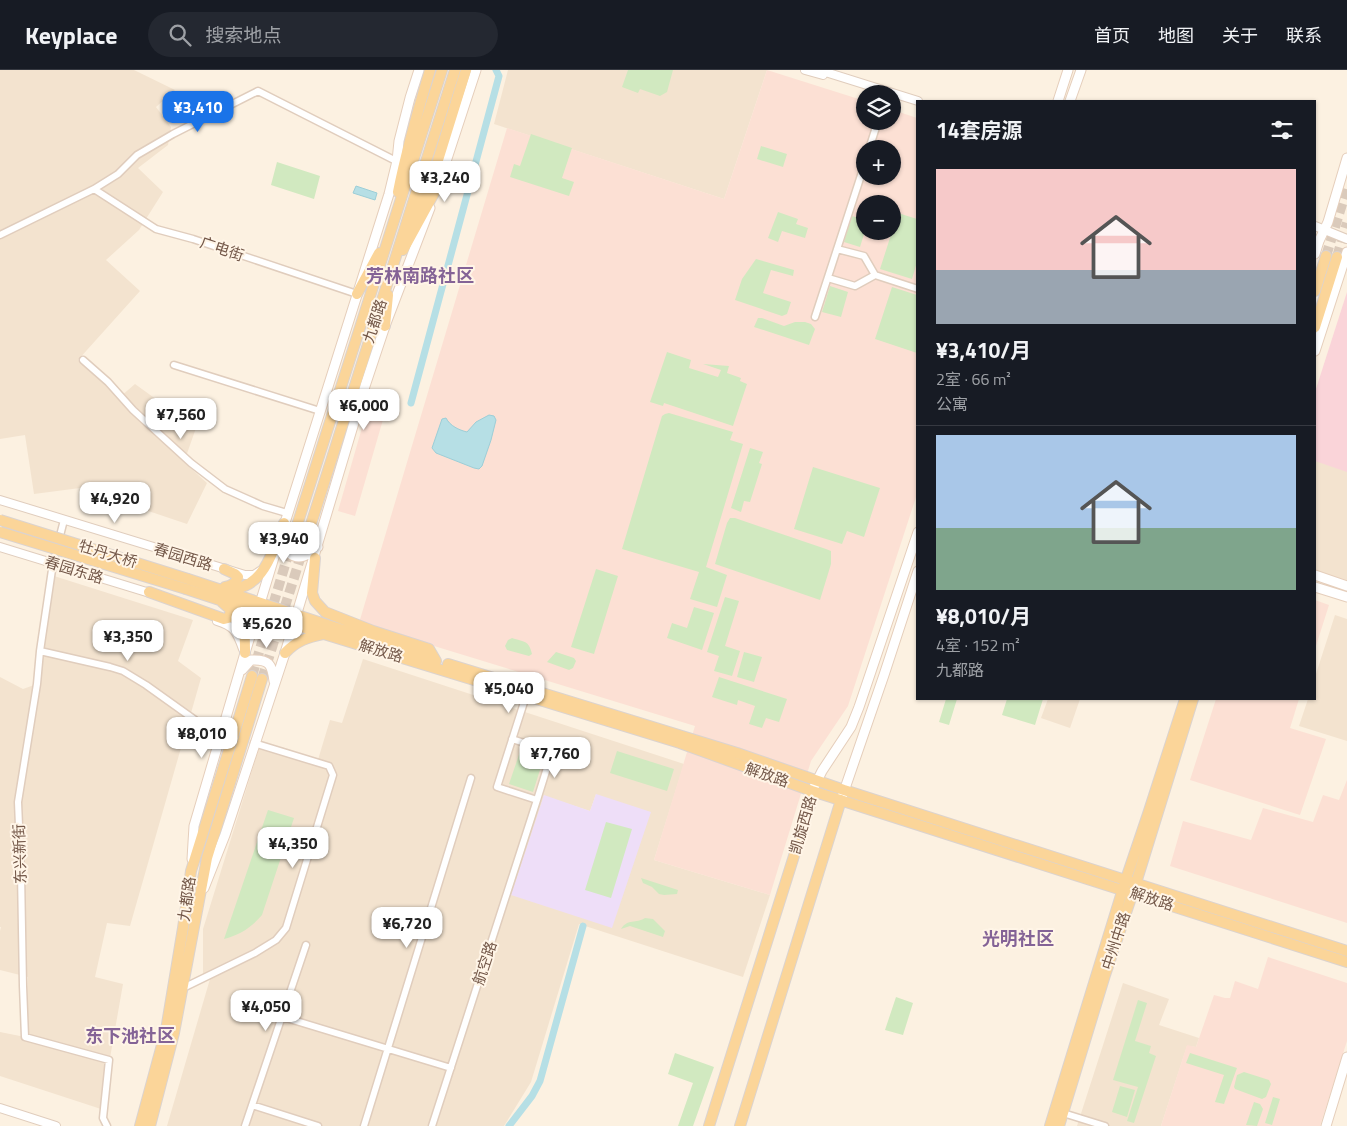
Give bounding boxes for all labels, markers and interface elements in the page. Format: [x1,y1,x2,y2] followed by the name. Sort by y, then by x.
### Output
[148,12,498,57] search box
[25,17,118,53] text: Keyplace
[206,20,282,49] text: 搜索地点
[166,21,194,49] icon: search
[1094,22,1130,49] text: 首页
[1158,22,1194,49] text: 地图
[1222,22,1258,49] text: 关于
[1286,22,1322,49] text: 联系
[856,85,901,240] map controls
[856,85,901,130] button: layers
[157,90,239,133] pin: ¥3,410
[173,95,223,119] text: ¥3,410
[936,114,1023,146] text: 14套房源
[1268,116,1296,144] icon: filters
[856,140,901,185] button: +
[404,160,486,203] pin: ¥3,240
[420,165,470,189] text: ¥3,240
[856,195,901,240] button: −
[1071,202,1161,292] icon: home
[197,230,247,267] street label: 广电街
[366,262,474,289] district label: 芳林南路社区
[357,296,392,346] street label: 九都路
[936,334,1031,366] text: ¥3,410/月
[936,367,1011,391] text: 2室 · 66 m²
[323,388,405,431] pin: ¥6,000
[936,392,968,416] text: 公寓
[339,393,389,417] text: ¥6,000
[140,398,222,440] pin: ¥7,560
[156,402,206,426] text: ¥7,560
[1071,467,1161,557] icon: home
[74,482,156,524] pin: ¥4,920
[90,486,140,510] text: ¥4,920
[243,522,325,564] pin: ¥3,940
[259,526,309,550] text: ¥3,940
[76,534,140,573] street label: 牡丹大桥
[151,537,215,576] street label: 春园西路
[42,550,106,589] street label: 春园东路
[936,600,1031,632] text: ¥8,010/月
[226,606,308,649] pin: ¥5,620
[242,611,292,635] text: ¥5,620
[87,620,169,662] pin: ¥3,350
[103,624,153,648] text: ¥3,350
[356,633,406,668] street label: 解放路
[936,633,1020,657] text: 4室 · 152 m²
[936,658,984,682] text: 九都路
[468,672,550,714] pin: ¥5,040
[484,676,534,700] text: ¥5,040
[161,716,243,759] pin: ¥8,010
[177,721,227,745] text: ¥8,010
[514,736,596,779] pin: ¥7,760
[530,741,580,765] text: ¥7,760
[742,756,792,793] street label: 解放路
[783,793,822,857] street label: 凯旋西路
[7,824,32,884] street label: 东兴新街
[252,826,334,869] pin: ¥4,350
[268,831,318,855] text: ¥4,350
[172,875,201,923] street label: 九都路
[1127,881,1177,916] street label: 解放路
[366,906,448,949] pin: ¥6,720
[1095,909,1136,973] street label: 中州中路
[382,911,432,935] text: ¥6,720
[982,925,1054,952] district label: 光明社区
[467,938,502,988] street label: 航空路
[225,990,307,1032] pin: ¥4,050
[241,994,291,1018] text: ¥4,050
[85,1022,175,1049] district label: 东下池社区

